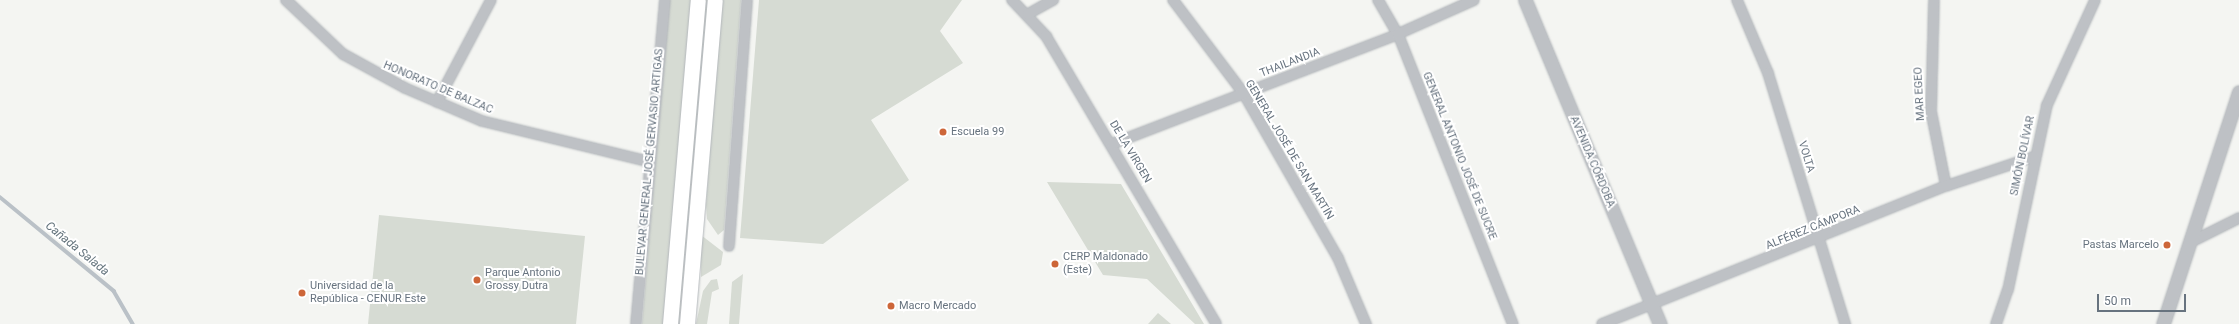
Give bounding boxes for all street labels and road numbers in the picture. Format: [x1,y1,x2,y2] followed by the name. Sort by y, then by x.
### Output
[1258,46,1322,80] street label: THAILANDIA
[634,48,666,276] street label: BULEVAR GENERAL JOSÉ GERVASIO ARTIGAS
[381,59,495,117] street label: HONORATO DE BALZAC
[1912,67,1928,121] street label: MAR EGEO
[1419,70,1499,242] street label: GENERAL ANTONIO JOSÉ DE SUCRE
[1242,78,1336,222] street label: GENERAL JOSÉ DE SAN MARTÍN
[1567,114,1617,210] street label: AVENIDA CÓRDOBA
[2008,115,2038,197] street label: SIMÓN BOLÍVAR
[1106,118,1154,186] street label: DE LA VIRGEN
[1795,140,1817,174] street label: VOLTA
[1764,203,1862,253] street label: ALFÉREZ CÁMPORA

